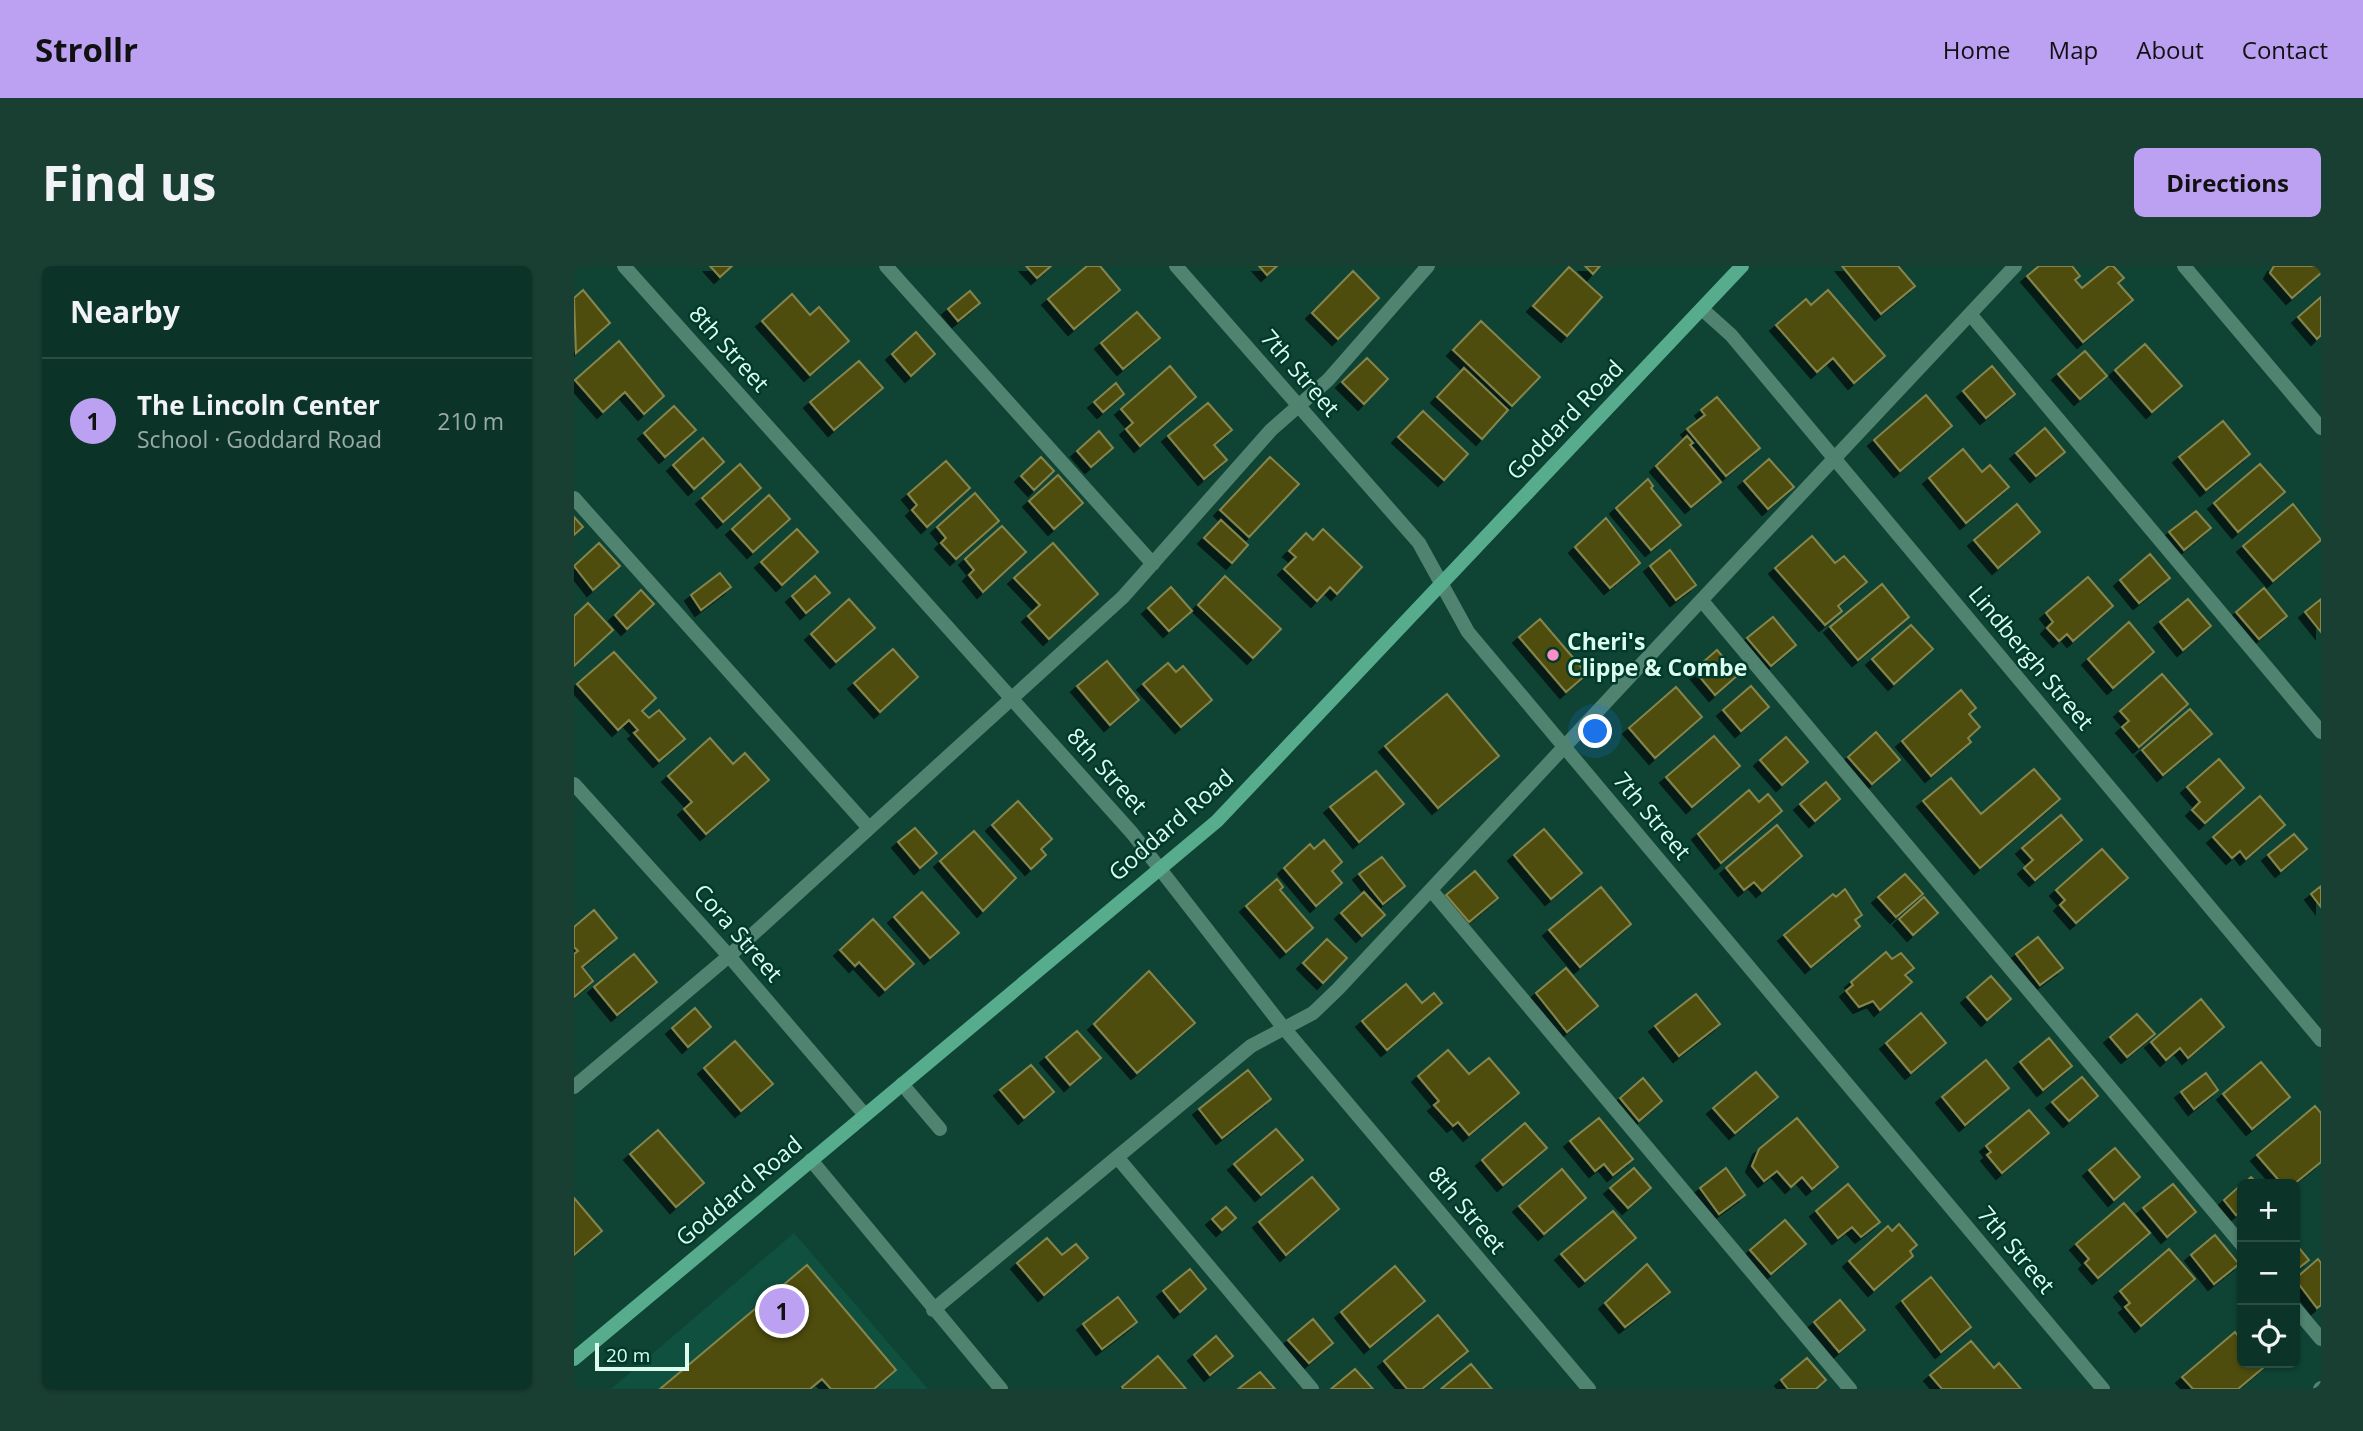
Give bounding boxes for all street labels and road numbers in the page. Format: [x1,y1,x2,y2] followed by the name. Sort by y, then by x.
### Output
[682,298,777,398] street label: 8th Street
[1254,322,1347,423] street label: 7th Street
[1499,352,1630,486] street label: Goddard Road
[1962,578,2102,736] street label: Lindbergh Street
[1060,720,1155,820] street label: 8th Street
[1101,761,1240,887] street label: Goddard Road
[1607,765,1699,866] street label: 7th Street
[687,876,790,988] street label: Cora Street
[668,1128,808,1253] street label: Goddard Road
[1422,1159,1514,1260] street label: 8th Street
[1971,1199,2063,1300] street label: 7th Street

